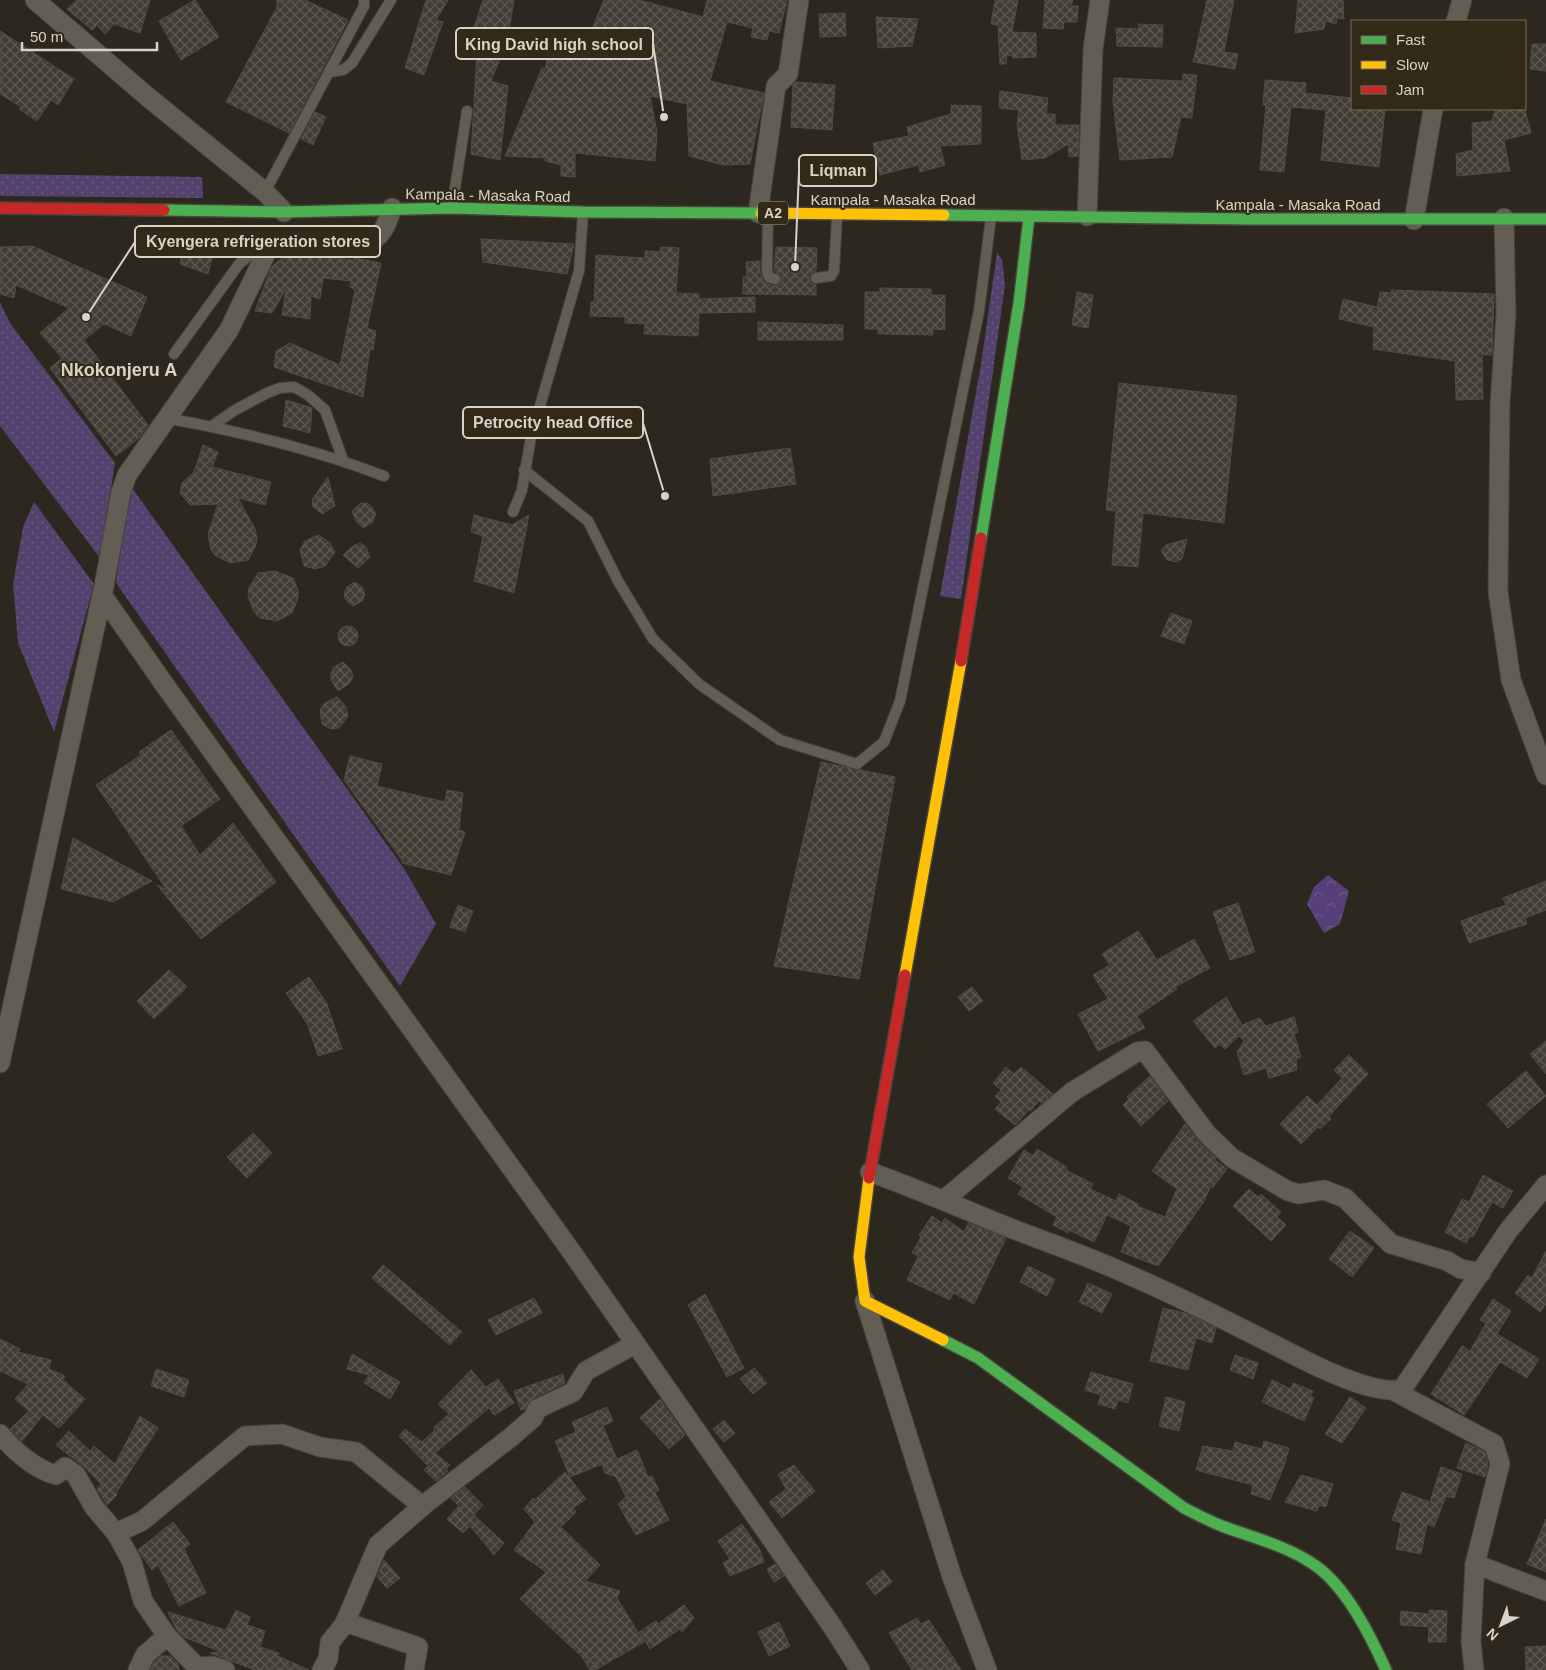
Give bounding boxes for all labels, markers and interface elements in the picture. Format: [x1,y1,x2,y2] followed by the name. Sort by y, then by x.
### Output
[22,20,158,52] scale bar
[1351,20,1526,110] legend
[30,28,63,45] text: 50 m
[456,28,653,59] callout: King David high school
[1396,31,1426,48] text: Fast
[465,36,643,53] text: King David high school
[1396,56,1429,73] text: Slow
[1396,81,1424,98] text: Jam
[799,155,876,186] callout: Liqman
[810,162,866,179] text: Liqman
[405,185,571,205] street label: Kampala - Masaka Road
[810,191,976,208] street label: Kampala - Masaka Road
[1215,196,1381,213] street label: Kampala - Masaka Road
[758,202,788,224] road number: A2
[135,226,380,257] callout: Kyengera refrigeration stores
[146,233,370,250] text: Kyengera refrigeration stores
[61,360,177,380] district label: Nkokonjeru A
[463,407,643,438] callout: Petrocity head Office
[473,414,633,431] text: Petrocity head Office
[1476,1600,1526,1650] north arrow
[1483,1625,1501,1644] text: N

